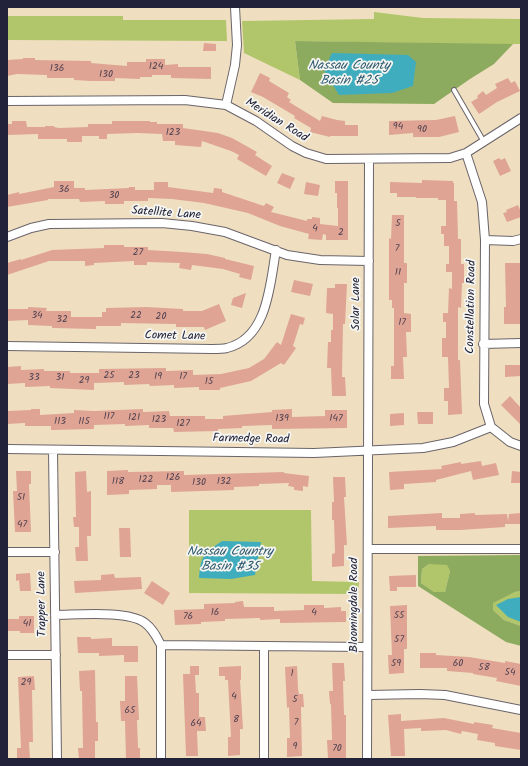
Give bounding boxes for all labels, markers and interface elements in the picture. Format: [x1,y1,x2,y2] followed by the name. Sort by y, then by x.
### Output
[308,59,390,90] water label: Nassau County Basin #25
[149,61,163,73] house number: 124
[50,63,64,75] house number: 136
[99,69,113,81] house number: 130
[242,96,310,146] street label: Meridian Road
[393,121,403,133] house number: 94
[417,124,427,136] house number: 90
[166,127,180,139] house number: 123
[58,184,70,196] house number: 36
[109,190,119,202] house number: 30
[131,204,201,224] street label: Satellite Lane
[395,218,401,230] house number: 5
[312,223,318,235] house number: 4
[338,227,344,239] house number: 2
[395,243,399,255] house number: 7
[133,247,143,259] house number: 27
[464,260,480,354] street label: Constellation Road
[395,267,401,279] house number: 11
[350,277,364,331] street label: Solar Lane
[31,310,43,322] house number: 34
[130,310,142,322] house number: 22
[156,311,166,323] house number: 20
[56,314,68,326] house number: 32
[398,317,406,329] house number: 17
[144,329,206,345] street label: Comet Lane
[103,370,115,382] house number: 25
[128,370,140,382] house number: 23
[154,371,162,383] house number: 19
[179,371,187,383] house number: 17
[28,372,40,384] house number: 33
[56,372,64,384] house number: 31
[79,375,89,387] house number: 29
[205,376,213,388] house number: 15
[104,411,114,423] house number: 117
[128,412,140,424] house number: 121
[275,413,289,425] house number: 139
[329,413,343,425] house number: 147
[152,414,166,426] house number: 123
[54,416,66,428] house number: 113
[78,416,90,428] house number: 115
[176,418,190,430] house number: 127
[212,432,290,448] street label: Farmedge Road
[166,472,180,484] house number: 126
[139,474,153,486] house number: 122
[112,476,124,488] house number: 118
[217,476,231,488] house number: 132
[192,477,206,489] house number: 130
[17,492,25,504] house number: 51
[17,519,27,531] house number: 47
[187,545,273,576] water label: Nassau Country Basin #35
[348,558,362,652] street label: Bloomingdale Road
[35,571,51,637] street label: Trapper Lane
[211,607,219,619] house number: 16
[311,607,317,619] house number: 4
[394,610,404,622] house number: 55
[183,611,193,623] house number: 76
[23,618,31,630] house number: 41
[394,634,404,646] house number: 57
[391,658,401,670] house number: 59
[453,658,463,670] house number: 60
[478,662,490,674] house number: 58
[505,667,515,679] house number: 54
[290,668,294,680] house number: 1
[21,677,31,689] house number: 29
[231,691,237,703] house number: 4
[292,694,298,706] house number: 5
[125,705,135,717] house number: 65
[233,714,239,726] house number: 8
[294,717,298,729] house number: 7
[190,718,202,730] house number: 64
[293,741,297,753] house number: 9
[332,743,342,755] house number: 70

